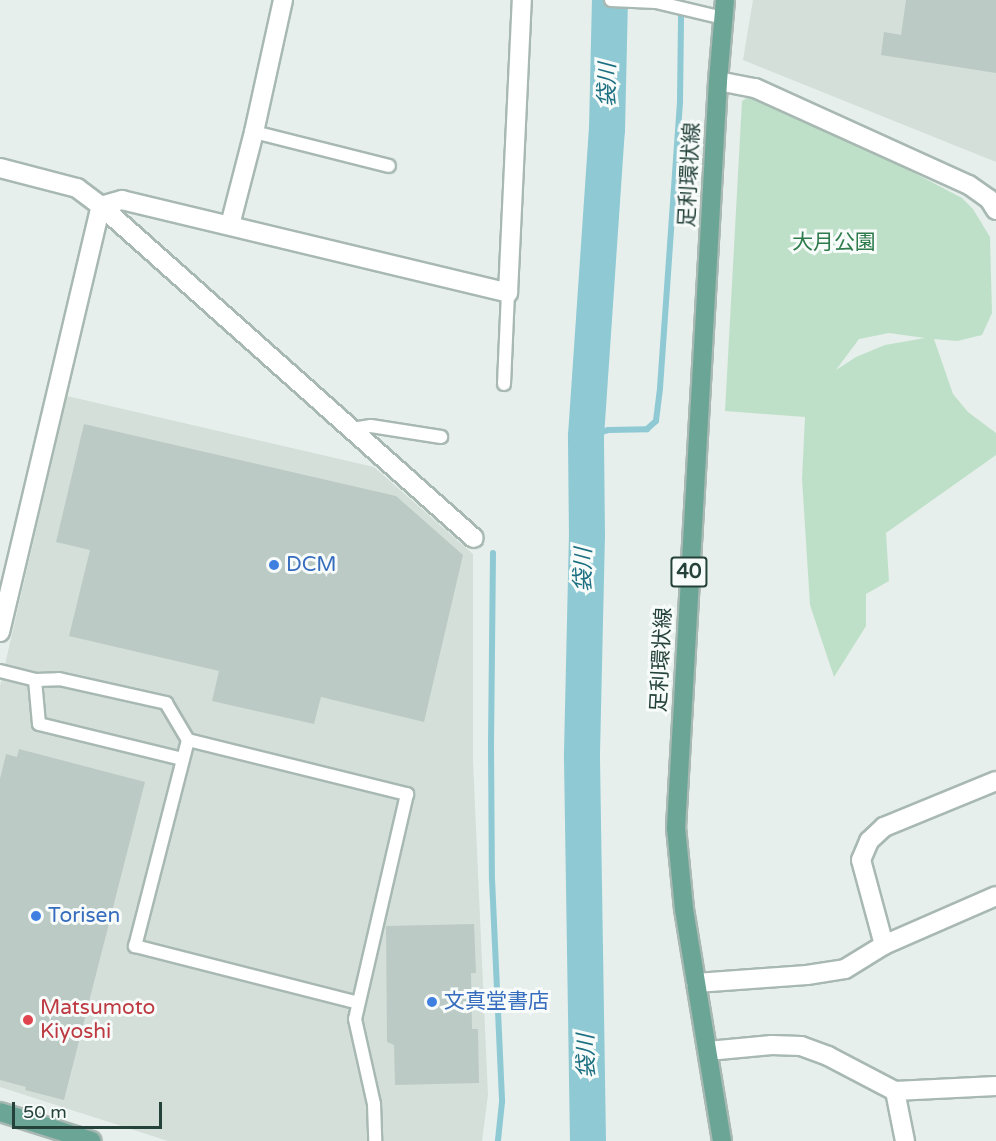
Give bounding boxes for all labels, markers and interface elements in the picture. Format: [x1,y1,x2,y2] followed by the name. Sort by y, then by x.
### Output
[594,63,622,107] water label: 袋川
[675,122,705,228] street label: 足利環状線
[792,230,876,256] park label: 大月公園
[570,548,598,592] water label: 袋川
[286,552,337,578] place label: DCM
[670,555,708,589] road number: 40
[267,558,281,572] marker: DCM
[647,607,677,713] street label: 足利環状線
[48,903,120,929] place label: Torisen
[29,909,43,923] marker: Torisen
[444,989,549,1015] place label: 文真堂書店
[40,995,155,1045] place label: Matsumoto Kiyoshi
[425,995,439,1009] marker: 文真堂書店
[21,1013,35,1027] marker: Matsumoto Kiyoshi
[573,1034,601,1078] water label: 袋川
[15,1090,165,1128] scale bar
[23,1101,67,1123] text: 50 m

